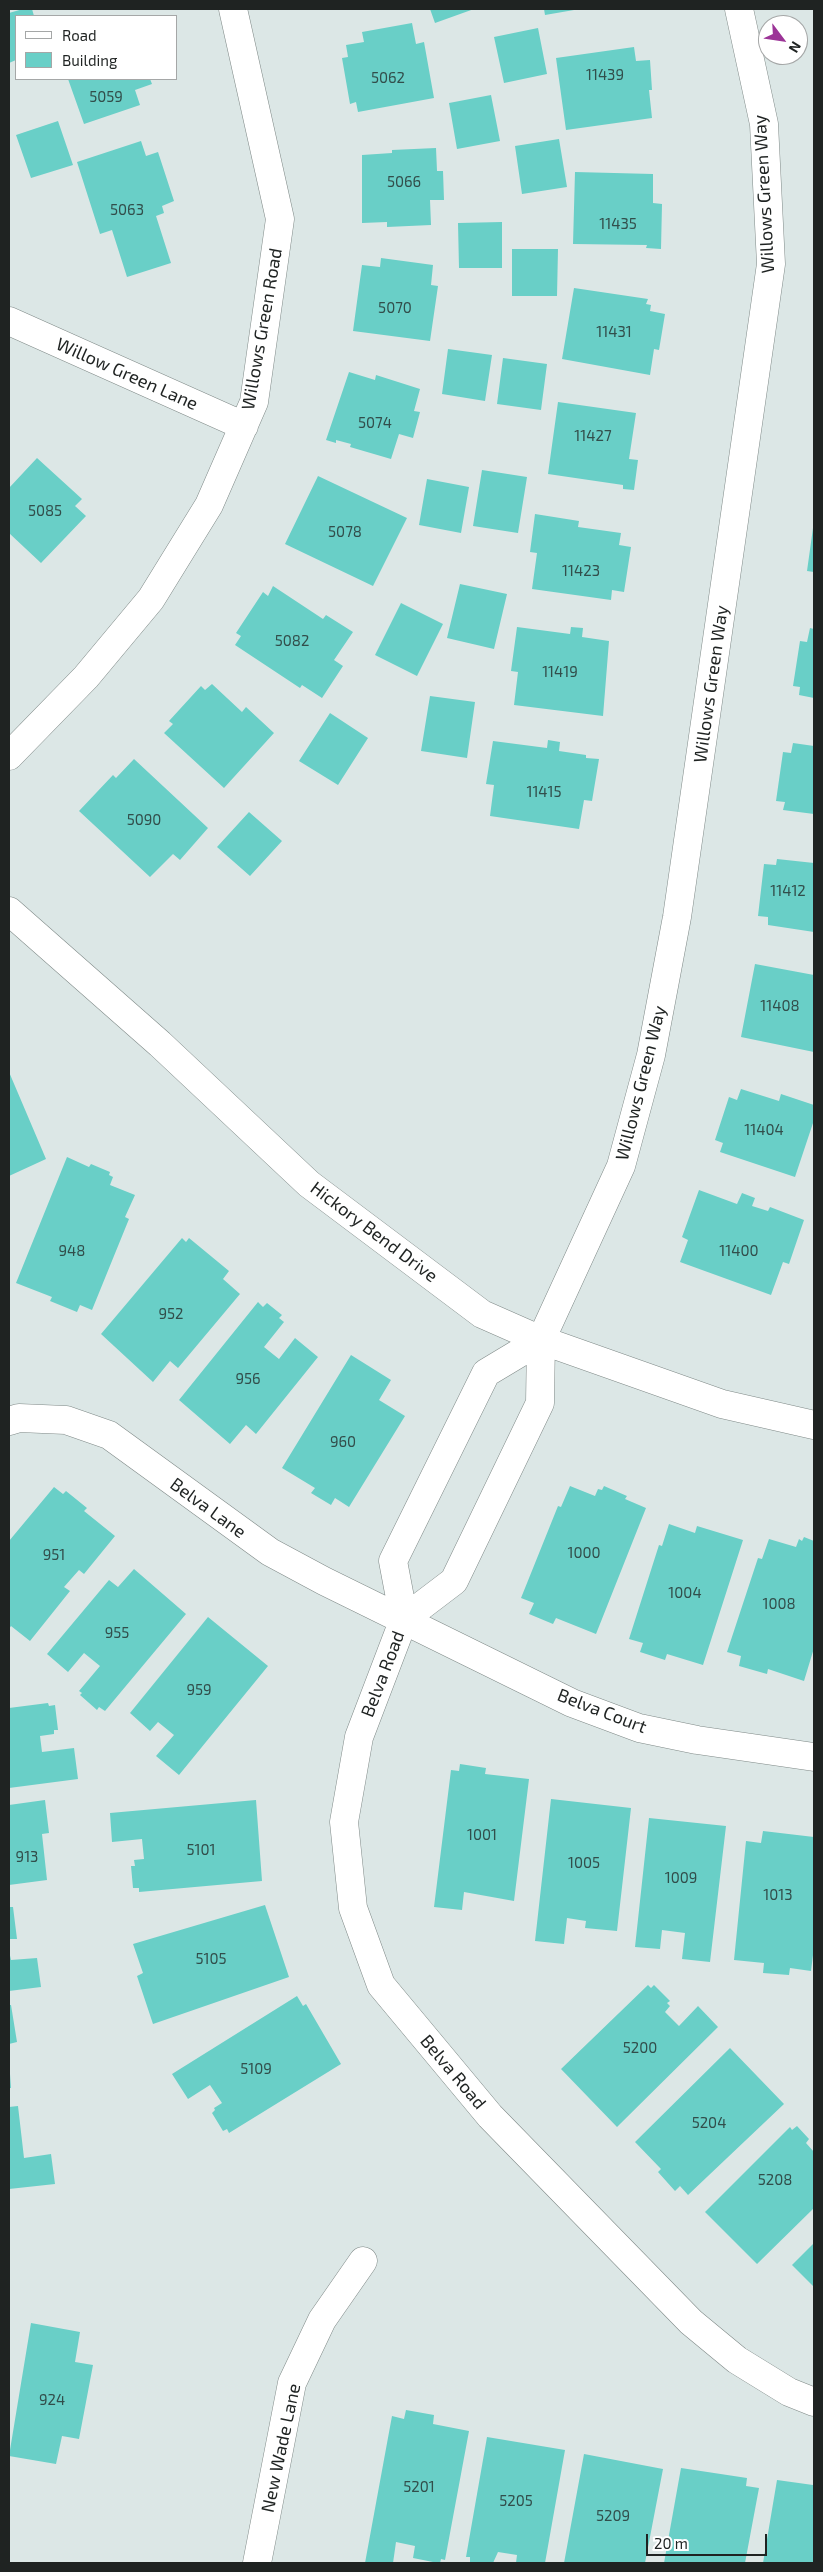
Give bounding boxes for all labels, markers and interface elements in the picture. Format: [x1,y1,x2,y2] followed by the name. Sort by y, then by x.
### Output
[15,15,178,80] legend
[758,15,808,65] north arrow
[62,26,97,44] text: Road
[786,39,805,56] text: N
[62,51,117,69] text: Building
[586,66,624,84] house number: 11439
[371,69,405,87] house number: 5062
[89,88,123,106] house number: 5059
[749,114,779,274] street label: Willows Green Way
[387,173,421,191] house number: 5066
[110,201,144,219] house number: 5063
[599,215,637,233] house number: 11435
[237,246,287,412] street label: Willows Green Road
[378,299,412,317] house number: 5070
[596,323,632,341] house number: 11431
[53,333,201,415] street label: Willow Green Lane
[358,414,392,432] house number: 5074
[574,427,612,445] house number: 11427
[28,502,62,520] house number: 5085
[328,523,362,541] house number: 5078
[562,562,600,580] house number: 11423
[689,604,733,764] street label: Willows Green Way
[275,632,309,650] house number: 5082
[542,663,578,681] house number: 11419
[526,783,562,801] house number: 11415
[127,811,161,829] house number: 5090
[770,882,806,900] house number: 11412
[760,997,800,1015] house number: 11408
[611,1003,671,1163] street label: Willows Green Way
[744,1121,784,1139] house number: 11404
[306,1177,442,1287] street label: Hickory Bend Drive
[59,1242,85,1260] house number: 948
[719,1242,759,1260] house number: 11400
[158,1305,184,1323] house number: 952
[235,1370,261,1388] house number: 956
[330,1433,356,1451] house number: 960
[166,1473,250,1543] street label: Belva Lane
[567,1544,601,1562] house number: 1000
[43,1546,65,1564] house number: 951
[668,1584,702,1602] house number: 1004
[762,1595,796,1613] house number: 1008
[105,1624,129,1642] house number: 955
[357,1628,409,1720] street label: Belva Road
[186,1681,212,1699] house number: 959
[554,1684,650,1738] street label: Belva Court
[467,1826,497,1844] house number: 1001
[186,1841,216,1859] house number: 5101
[16,1848,38,1866] house number: 913
[568,1854,600,1872] house number: 1005
[665,1869,697,1887] house number: 1009
[763,1886,793,1904] house number: 1013
[195,1950,227,1968] house number: 5105
[416,2030,490,2114] street label: Belva Road
[623,2039,657,2057] house number: 5200
[240,2060,272,2078] house number: 5109
[692,2114,726,2132] house number: 5204
[758,2171,792,2189] house number: 5208
[257,2382,305,2514] street label: New Wade Lane
[39,2391,65,2409] house number: 924
[403,2478,435,2496] house number: 5201
[499,2492,533,2510] house number: 5205
[596,2507,630,2525] house number: 5209
[648,2524,769,2556] scale bar
[654,2534,688,2552] text: 20 m

